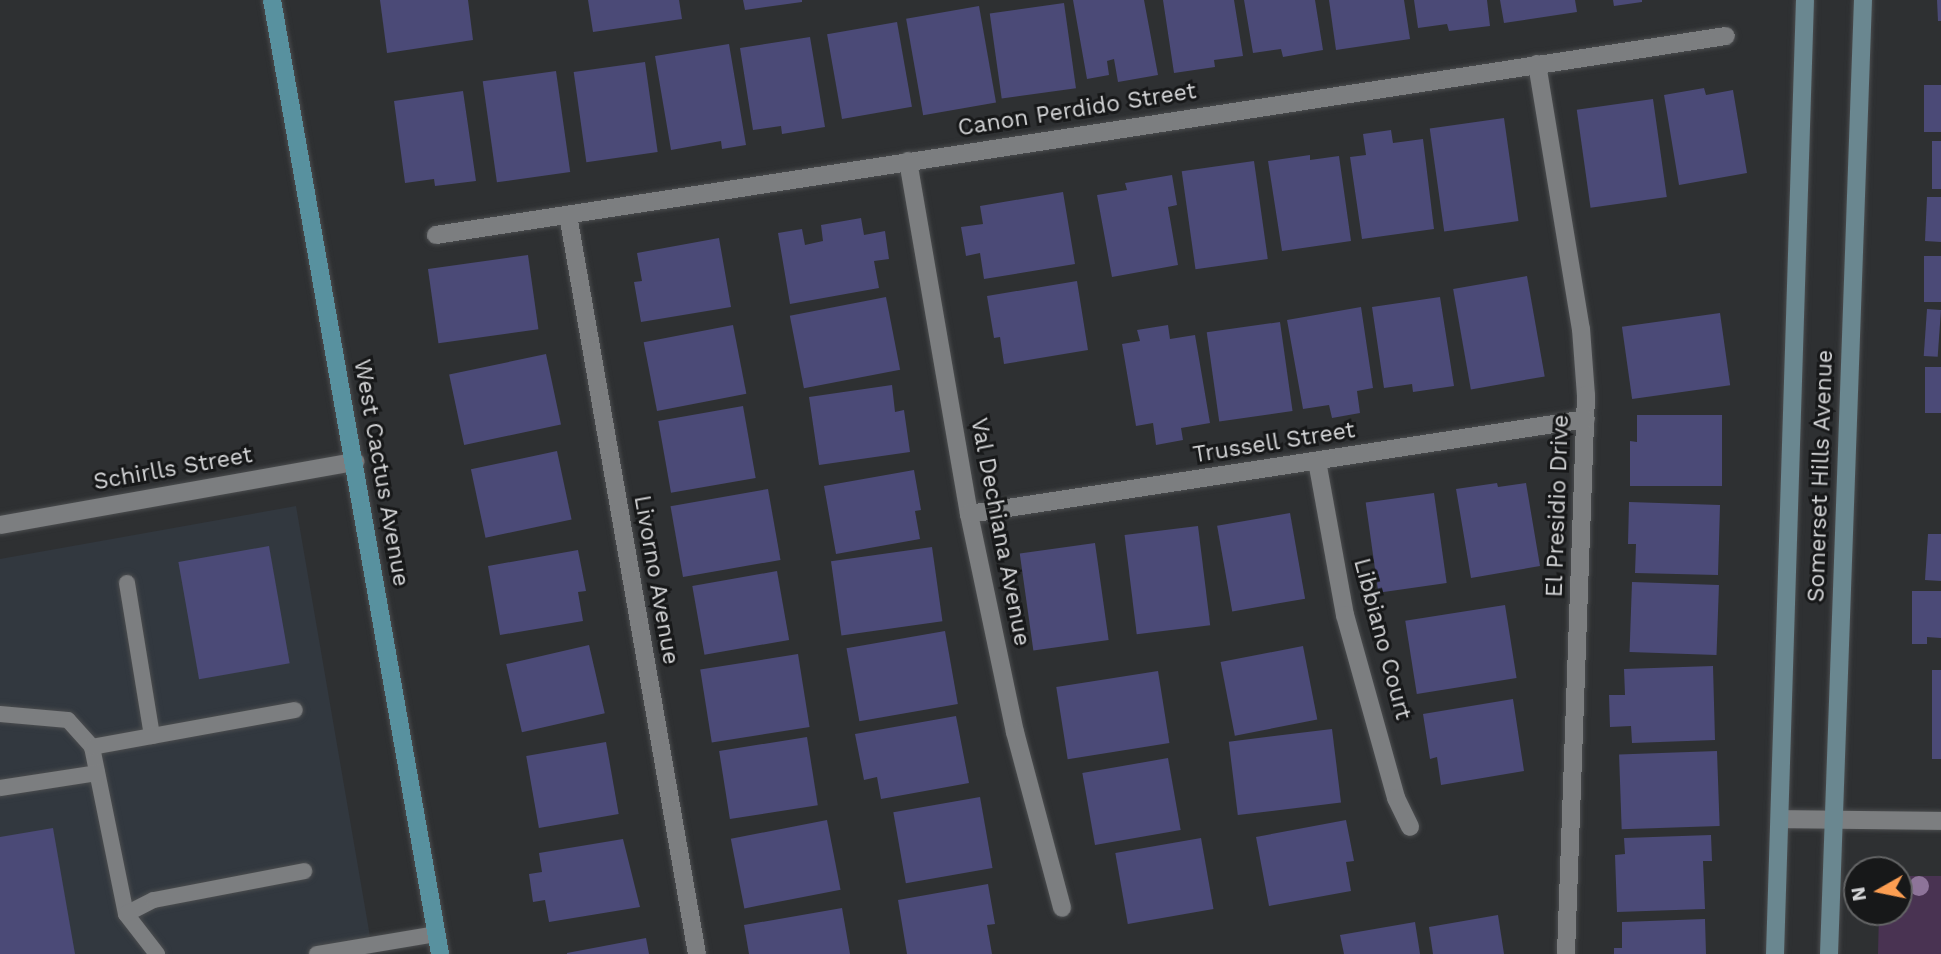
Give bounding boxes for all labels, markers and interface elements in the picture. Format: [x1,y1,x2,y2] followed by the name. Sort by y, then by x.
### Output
[956,78,1198,142] street label: Canon Perdido Street
[1803,349,1839,603] street label: Somerset Hills Avenue
[347,357,415,589] street label: West Cactus Avenue
[1541,414,1575,598] street label: El Presidio Drive
[964,415,1036,649] street label: Val Dechiana Avenue
[1191,416,1357,470] street label: Trussell Street
[92,441,254,497] street label: Schirlls Street
[627,493,685,667] street label: Livorno Avenue
[1347,555,1417,723] street label: Libbiano Court
[1843,856,1913,926] north arrow
[1846,885,1871,903] text: N

